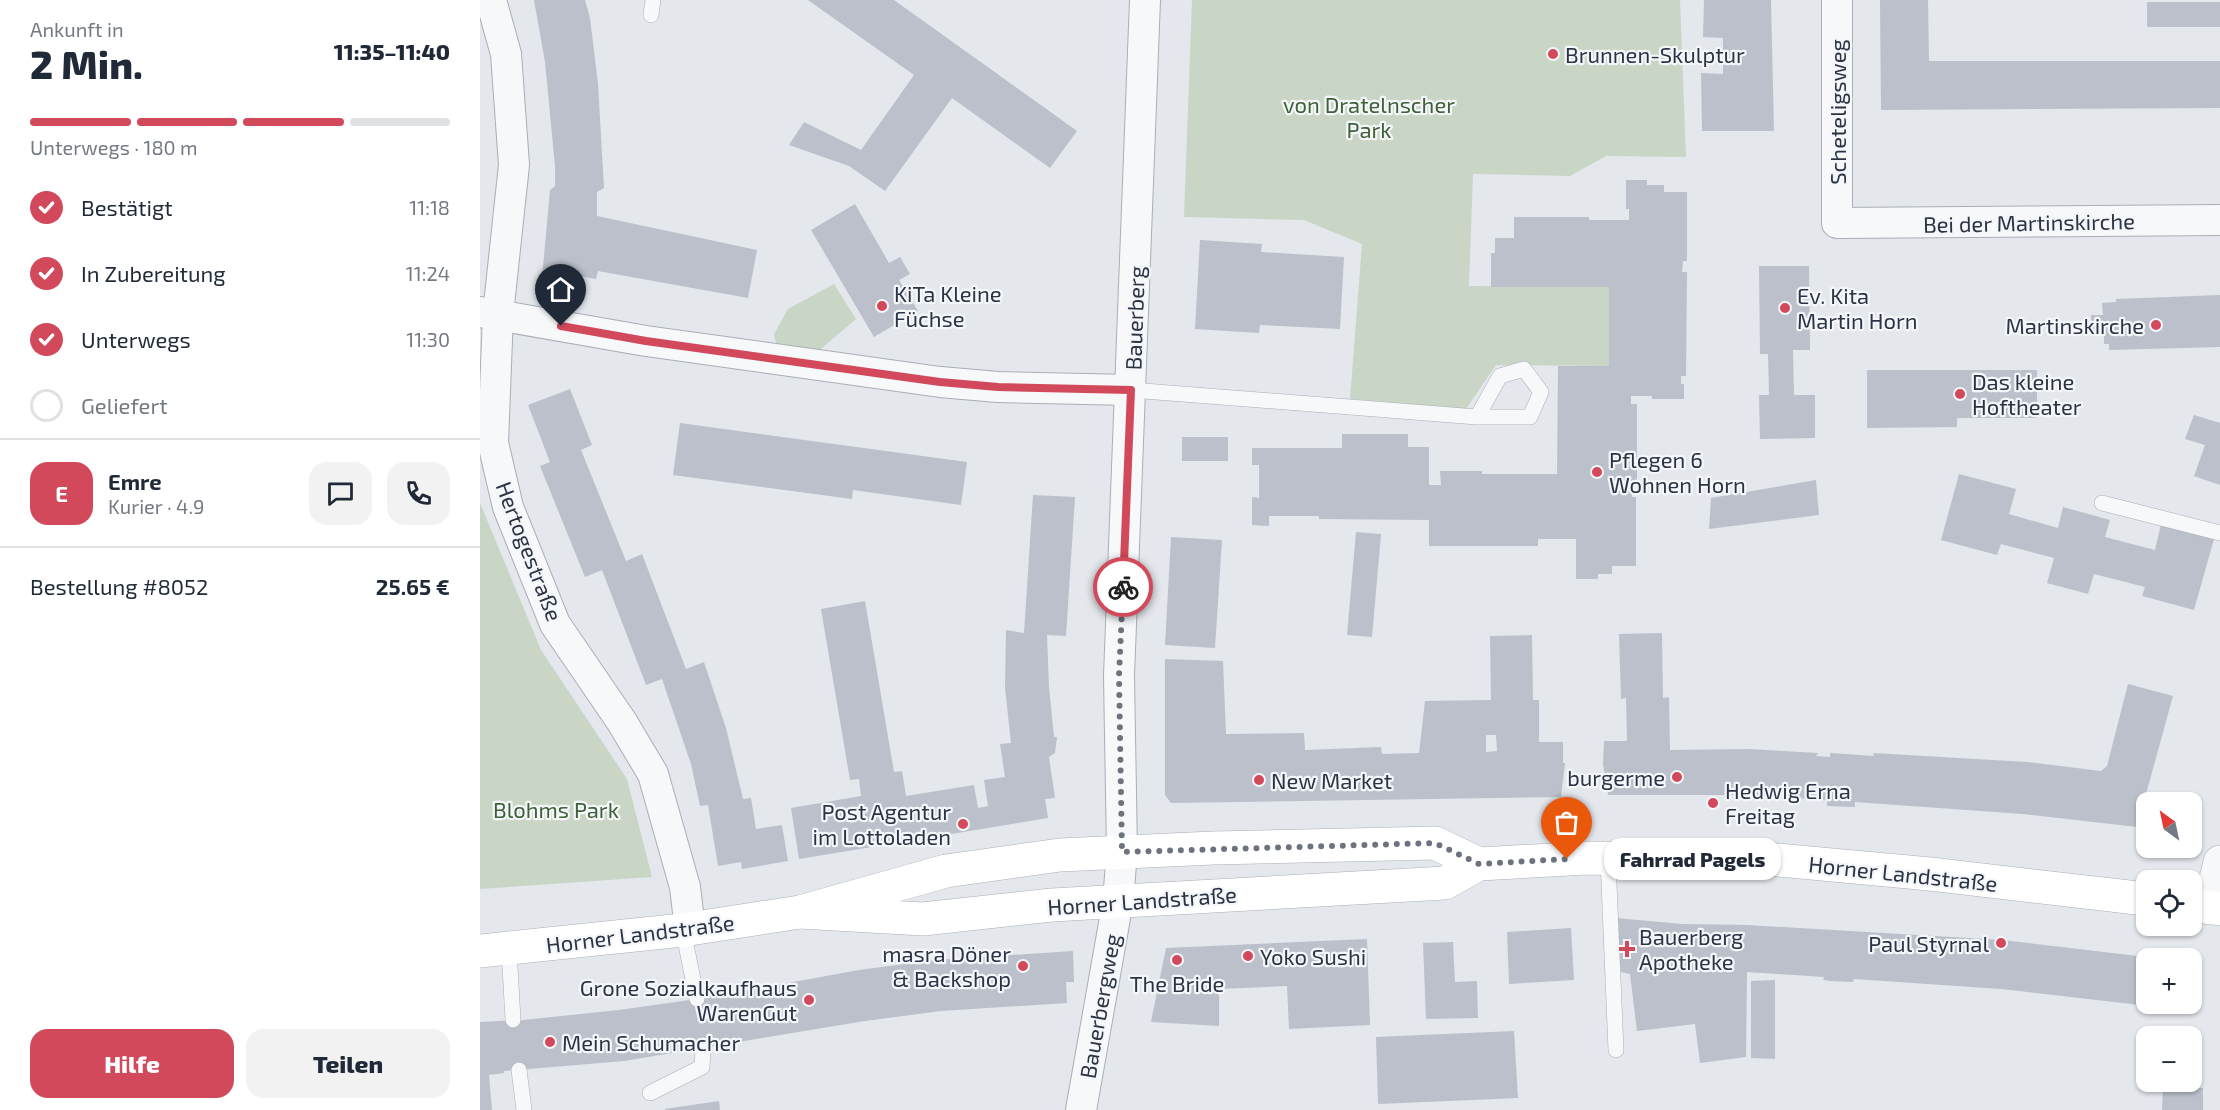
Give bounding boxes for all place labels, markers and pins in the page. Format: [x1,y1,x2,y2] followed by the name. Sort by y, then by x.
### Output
[1565,41,1745,67] place label: Brunnen-Skulptur
[1546,47,1560,61] marker: Brunnen-Skulptur
[535,264,586,326] pin
[894,280,1002,331] place label: KiTa Kleine Füchse
[1797,282,1918,333] place label: Ev. Kita Martin Horn
[875,299,889,313] marker: KiTa Kleine Füchse
[1778,301,1792,315] marker: Ev. Kita Martin Horn
[2005,312,2144,338] place label: Martinskirche
[2149,318,2163,332] marker: Martinskirche
[1972,368,2082,419] place label: Das kleine Hoftheater
[1953,387,1967,401] marker: Das kleine Hoftheater
[1609,446,1746,497] place label: Pflegen 6 Wohnen Horn
[1590,465,1604,479] marker: Pflegen 6 Wohnen Horn
[1567,764,1665,790] place label: burgerme
[1271,767,1392,793] place label: New Market
[1670,770,1684,784] marker: burgerme
[1252,773,1266,787] marker: New Market
[1725,777,1851,828] place label: Hedwig Erna Freitag
[1706,796,1720,810] marker: Hedwig Erna Freitag
[1541,797,1592,859] pin
[813,798,951,849] place label: Post Agentur im Lottoladen
[956,817,970,831] marker: Post Agentur im Lottoladen
[1603,838,1780,880] callout: Fahrrad Pagels
[1639,923,1743,974] place label: Bauerberg Apotheke
[1868,930,1989,956] place label: Paul Styrnal
[1994,936,2008,950] marker: Paul Styrnal
[882,940,1011,991] place label: masra Döner & Backshop
[1620,942,1634,956] marker: Bauerberg Apotheke
[1260,943,1366,969] place label: Yoko Sushi
[1241,949,1255,963] marker: Yoko Sushi
[1170,953,1184,967] marker: The Bride
[1016,959,1030,973] marker: masra Döner & Backshop
[1130,970,1224,996] place label: The Bride
[580,974,797,1025] place label: Grone Sozialkaufhaus WarenGut
[802,993,816,1007] marker: Grone Sozialkaufhaus WarenGut
[562,1029,740,1055] place label: Mein Schumacher
[543,1035,557,1049] marker: Mein Schumacher

